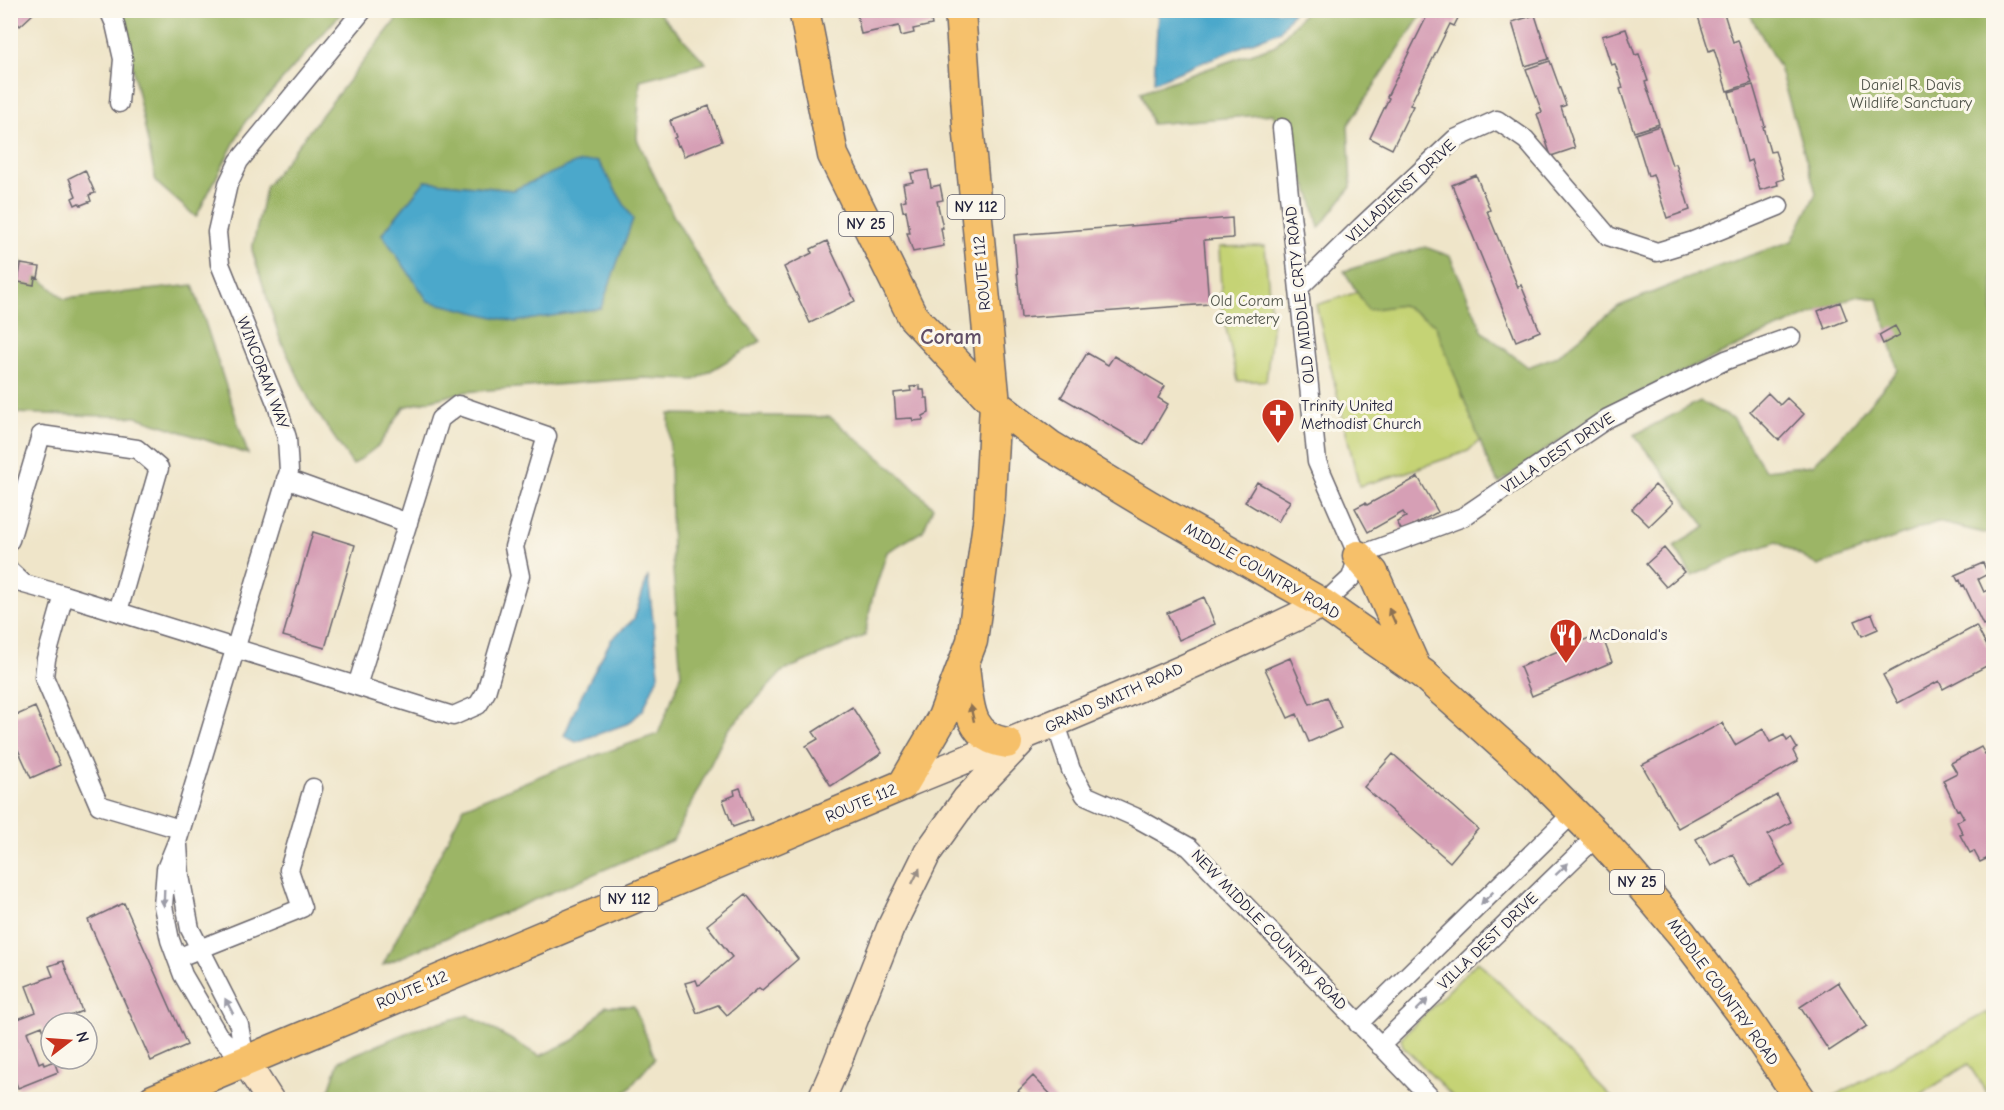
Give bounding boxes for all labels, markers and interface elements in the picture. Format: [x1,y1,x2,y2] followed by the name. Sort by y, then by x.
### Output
[1850,76,1973,112] park label: Daniel R. Davis Wildlife Sanctuary
[1343,135,1460,246] street label: VILLADIENST DRIVE
[948,195,1004,219] road number: NY 112
[1282,205,1318,385] street label: OLD MIDDLE CRTY ROAD
[839,212,893,236] road number: NY 25
[970,235,994,311] street label: ROUTE 112
[1210,292,1284,328] park label: Old Coram Cemetery
[233,314,293,432] street label: WINCORAM WAY
[920,324,982,350] district label: Coram
[1260,397,1296,444] church icon: Trinity United Methodist Church
[1301,397,1421,433] place label: Trinity United Methodist Church
[1498,408,1618,497] street label: VILLA DEST DRIVE
[1181,519,1343,623] street label: MIDDLE COUNTRY ROAD
[1387,606,1397,624] one-way arrow
[1548,617,1584,664] restaurant icon: McDonald's
[1589,626,1668,644] place label: McDonald's
[1042,659,1186,737] street label: GRAND SMITH ROAD
[967,704,977,722] one-way arrow
[823,780,899,826] street label: ROUTE 112
[1188,846,1350,1014] street label: NEW MIDDLE COUNTRY ROAD
[1555,863,1569,877] one-way arrow
[910,867,920,885] one-way arrow
[1610,870,1664,894] road number: NY 25
[600,887,658,911] road number: NY 112
[1434,888,1542,993] street label: VILLA DEST DRIVE
[159,889,169,908] one-way arrow
[1480,890,1494,904] one-way arrow
[1664,915,1782,1069] street label: MIDDLE COUNTRY ROAD
[374,967,450,1013] street label: ROUTE 112
[224,997,234,1015] one-way arrow
[1415,999,1429,1013] one-way arrow
[39,1011,99,1071] north arrow
[72,1029,93,1045] text: N

